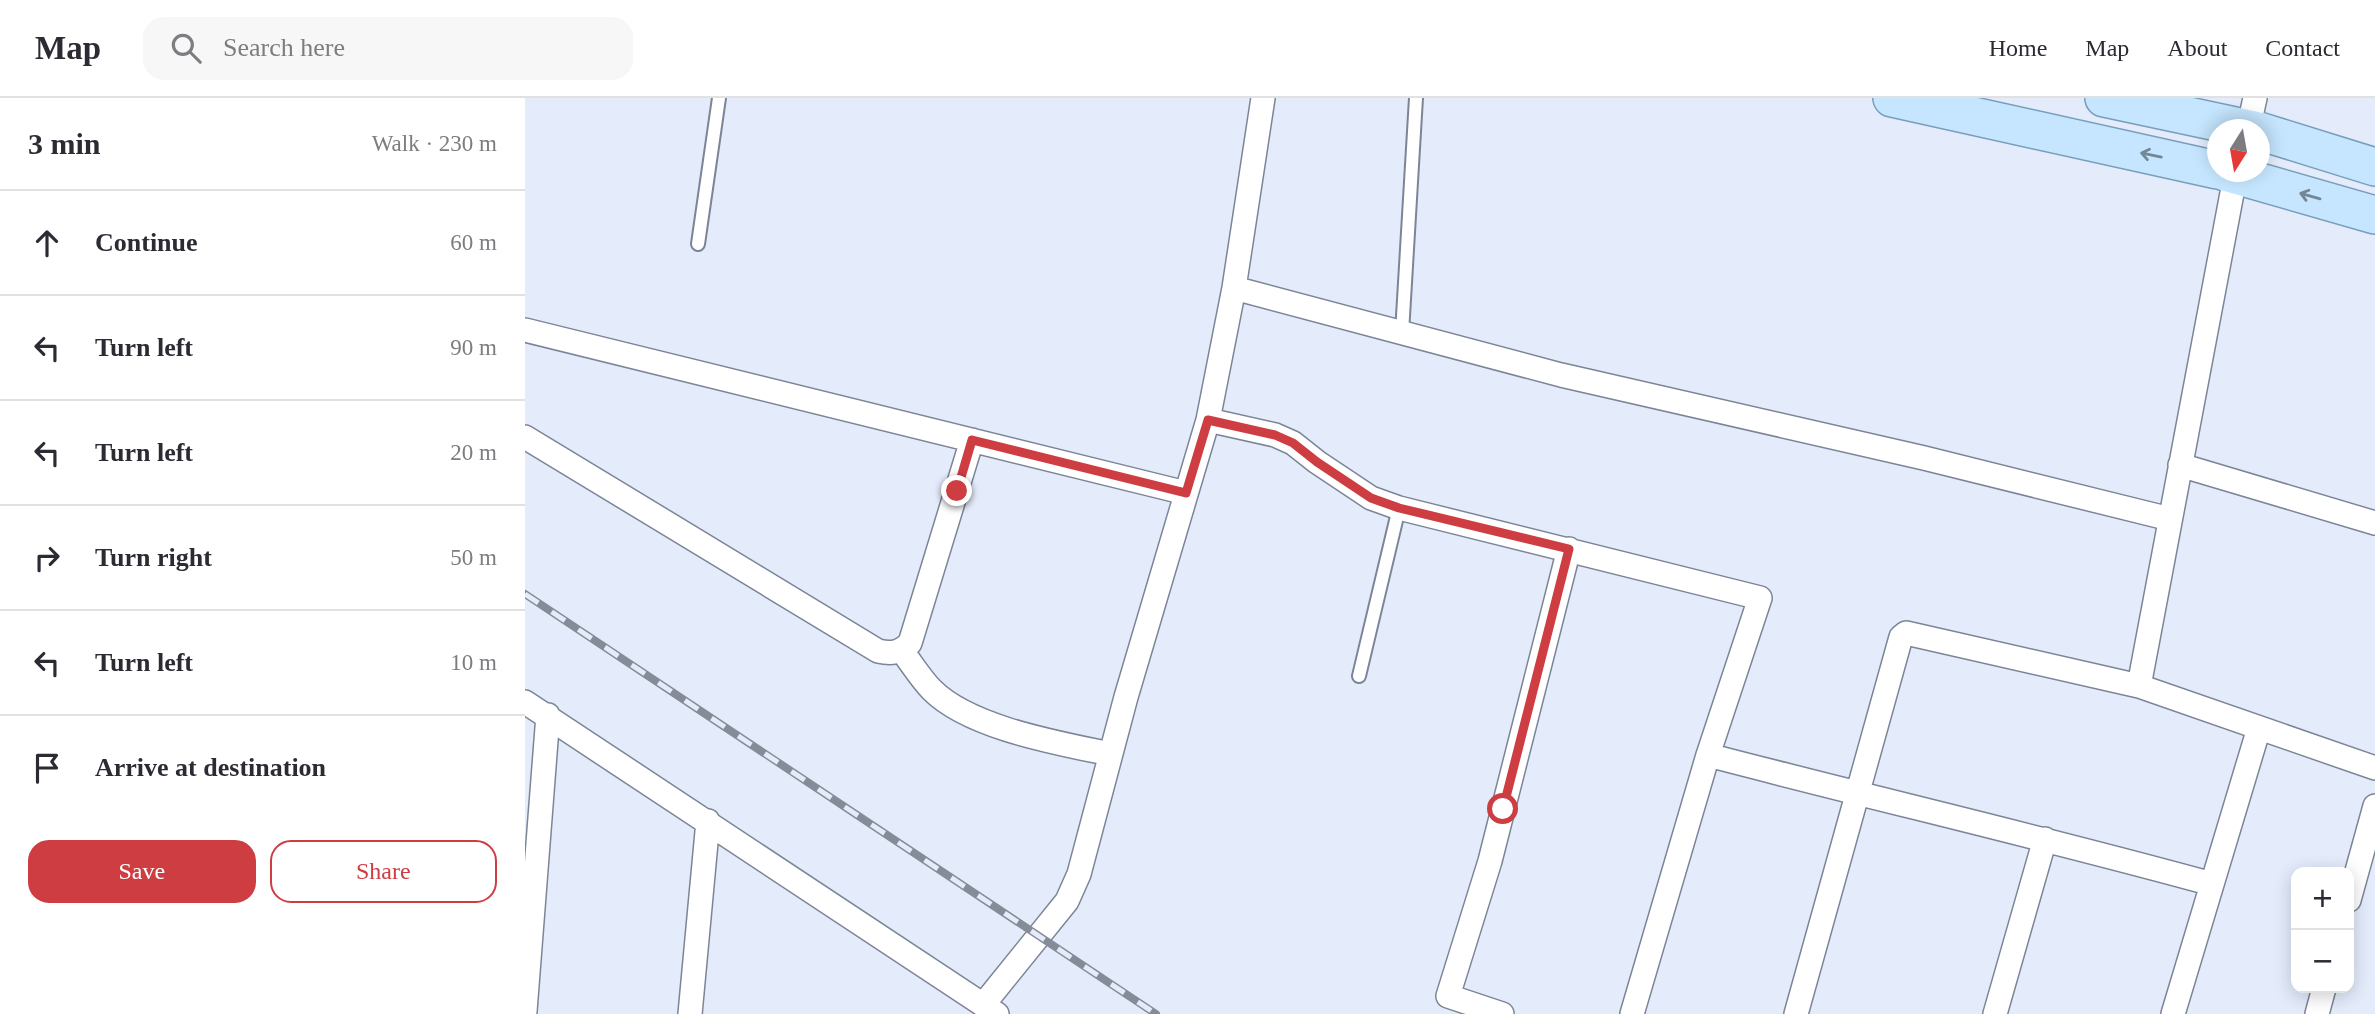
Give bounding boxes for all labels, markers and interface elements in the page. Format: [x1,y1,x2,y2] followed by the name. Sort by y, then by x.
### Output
[143,17,633,80] search box
[167,29,205,67] icon: search
[35,30,101,66] text: Map
[223,33,345,62] text: Search here
[1989,35,2047,61] text: Home
[2085,35,2129,61] text: Map
[2167,35,2227,61] text: About
[2265,35,2340,61] text: Contact
[2207,119,2270,182] north arrow
[28,127,101,160] text: 3 min
[372,131,497,156] text: Walk · 230 m
[2140,148,2163,161] one-way arrow
[2299,188,2321,201] one-way arrow
[28,224,66,262] icon: ahead
[95,228,198,257] text: Continue
[450,230,497,255] text: 60 m
[28,329,66,367] icon: left
[95,333,193,362] text: Turn left
[450,335,497,360] text: 90 m
[28,434,66,472] icon: left
[95,438,193,467] text: Turn left
[450,440,497,465] text: 20 m
[941,475,972,506] route end
[28,539,66,577] icon: right
[95,543,212,572] text: Turn right
[450,545,497,570] text: 50 m
[28,644,66,682] icon: left
[95,648,193,677] text: Turn left
[450,650,497,675] text: 10 m
[28,749,66,787] icon: arrive
[95,753,326,782] text: Arrive at destination
[1487,793,1518,824] route start
[28,840,256,903] button: Save
[270,840,497,903] button: Share
[2291,867,2354,993] map controls
[2291,867,2354,930] button: +
[2291,930,2354,993] button: −

